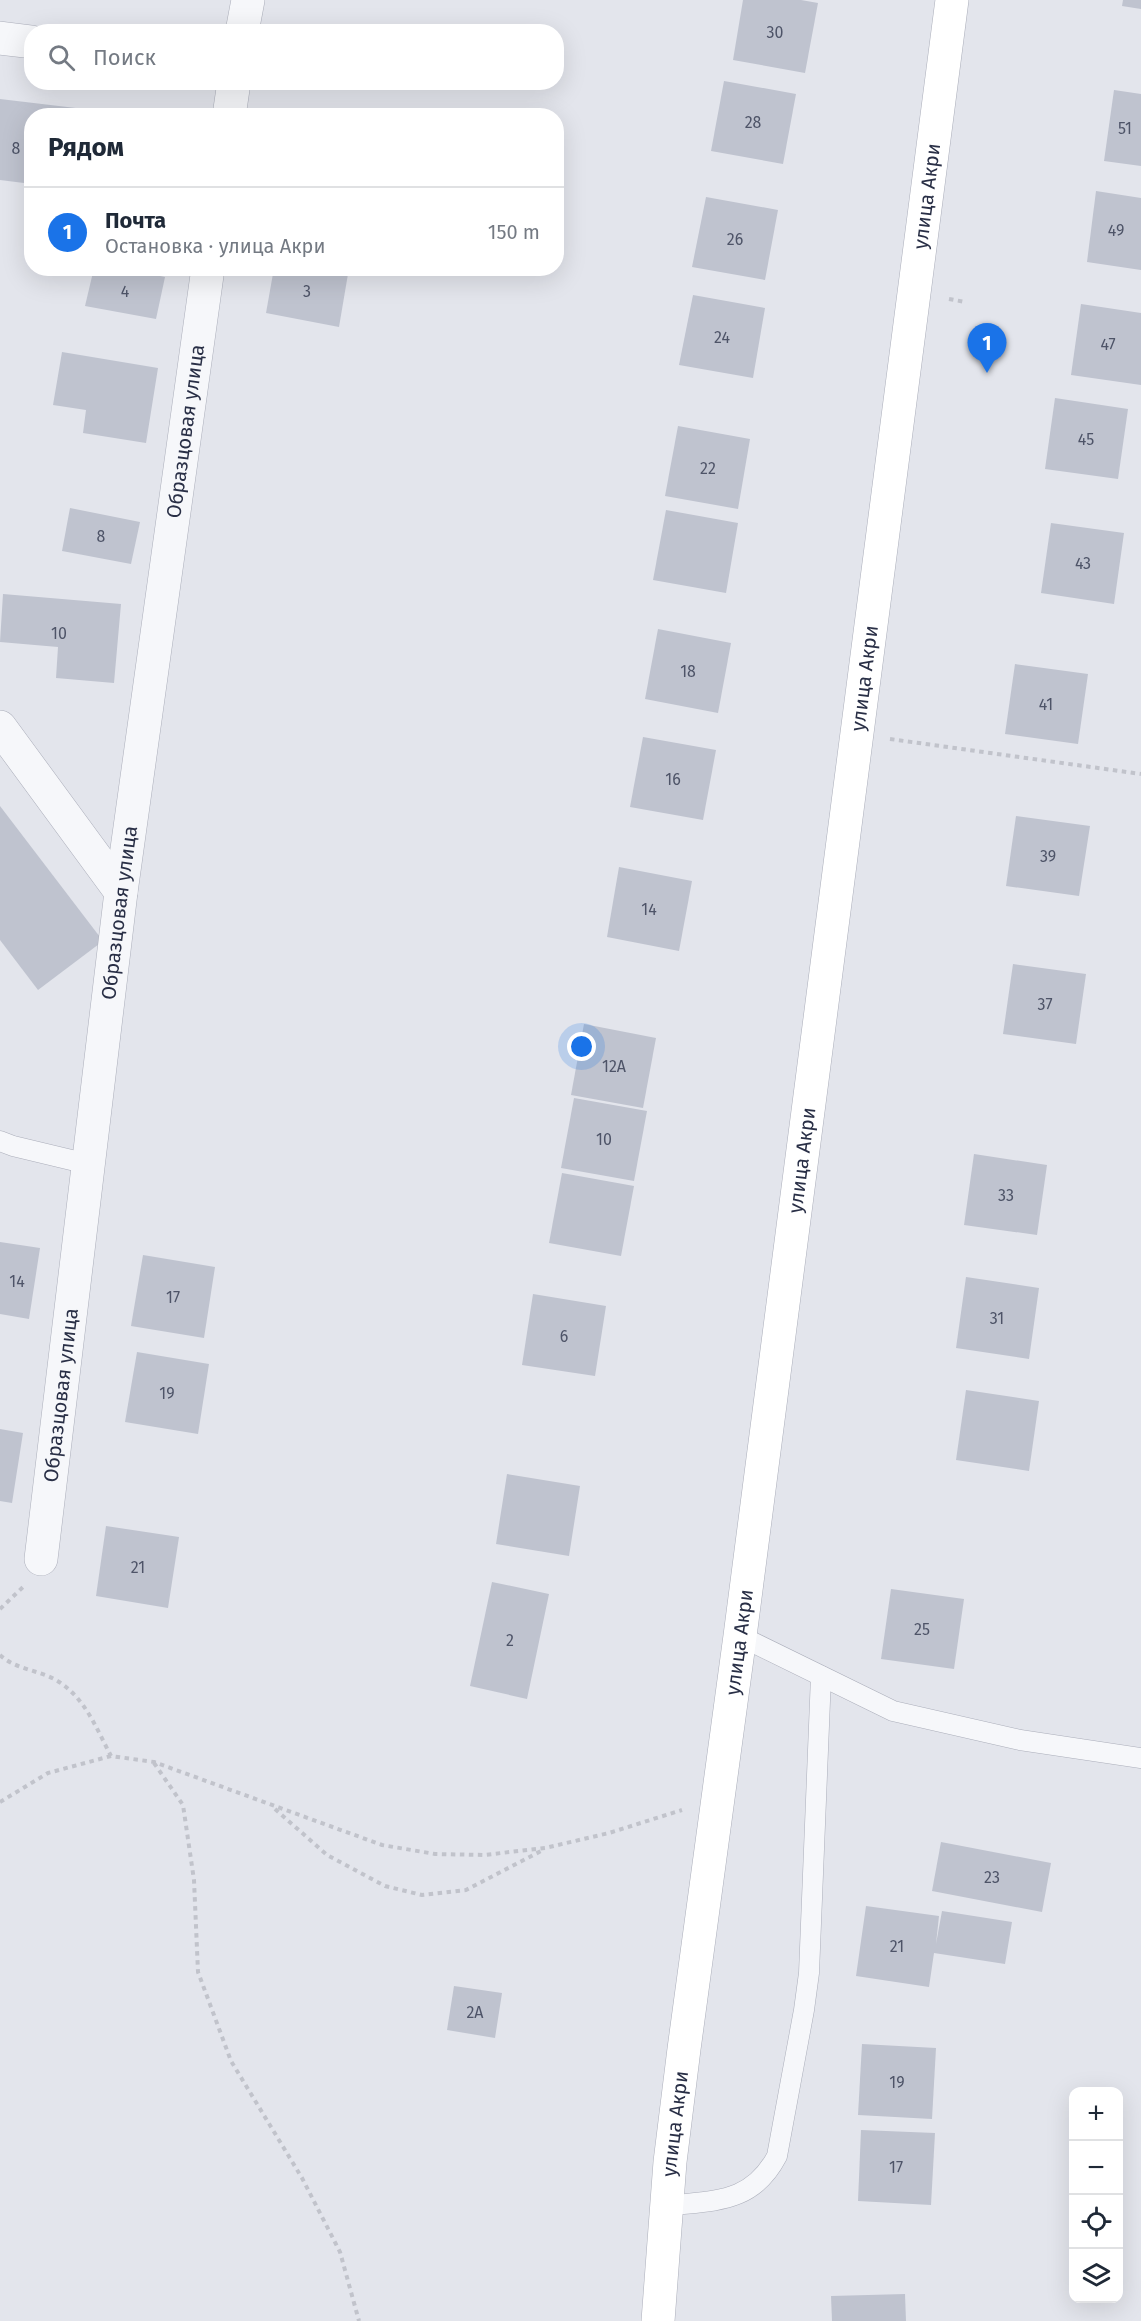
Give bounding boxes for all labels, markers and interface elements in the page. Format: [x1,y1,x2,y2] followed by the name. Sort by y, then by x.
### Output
[767,23,784,42] house number: 30
[24,24,564,90] search box
[45,41,78,74] icon: search
[93,44,156,71] text: Поиск
[745,113,762,132] house number: 28
[1118,119,1132,138] house number: 51
[48,132,124,163] text: Рядом
[12,139,21,158] house number: 8
[908,142,945,251] street label: улица Акри
[105,207,166,234] text: Почта
[63,220,72,244] text: 1
[488,220,540,244] text: 150 m
[1108,221,1124,240] house number: 49
[727,230,743,249] house number: 26
[105,234,325,258] text: Остановка · улица Акри
[121,282,130,301] house number: 4
[303,282,311,301] house number: 3
[968,324,1006,373] pin: 1
[714,328,730,347] house number: 24
[1100,335,1116,354] house number: 47
[161,343,209,520] street label: Образцовая улица
[1078,430,1094,449] house number: 45
[700,459,716,478] house number: 22
[97,527,106,546] house number: 8
[1075,554,1091,573] house number: 43
[51,624,67,643] house number: 10
[845,624,883,733] street label: улица Акри
[680,662,696,681] house number: 18
[1039,695,1053,714] house number: 41
[665,770,681,789] house number: 16
[96,824,142,1001] street label: Образцовая улица
[1040,847,1056,866] house number: 39
[641,900,657,919] house number: 14
[1037,995,1053,1014] house number: 37
[567,1032,596,1061] your location
[602,1057,627,1076] house number: 12А
[783,1106,820,1215] street label: улица Акри
[596,1130,612,1149] house number: 10
[998,1186,1014,1205] house number: 33
[9,1272,25,1291] house number: 14
[166,1288,180,1307] house number: 17
[38,1307,83,1484] street label: Образцовая улица
[990,1309,1004,1328] house number: 31
[560,1327,568,1346] house number: 6
[159,1384,175,1403] house number: 19
[131,1558,145,1577] house number: 21
[720,1588,758,1697] street label: улица Акри
[914,1620,930,1639] house number: 25
[506,1631,514,1650] house number: 2
[984,1868,1000,1887] house number: 23
[890,1937,904,1956] house number: 21
[466,2003,484,2022] house number: 2А
[657,2069,693,2178] street label: улица Акри
[889,2073,905,2092] house number: 19
[1069,2087,1123,2303] map controls
[1069,2087,1123,2141] button: +
[1069,2141,1123,2195] button: −
[889,2158,903,2177] house number: 17
[1069,2195,1123,2249] button: locate
[1069,2249,1123,2303] button: layers

